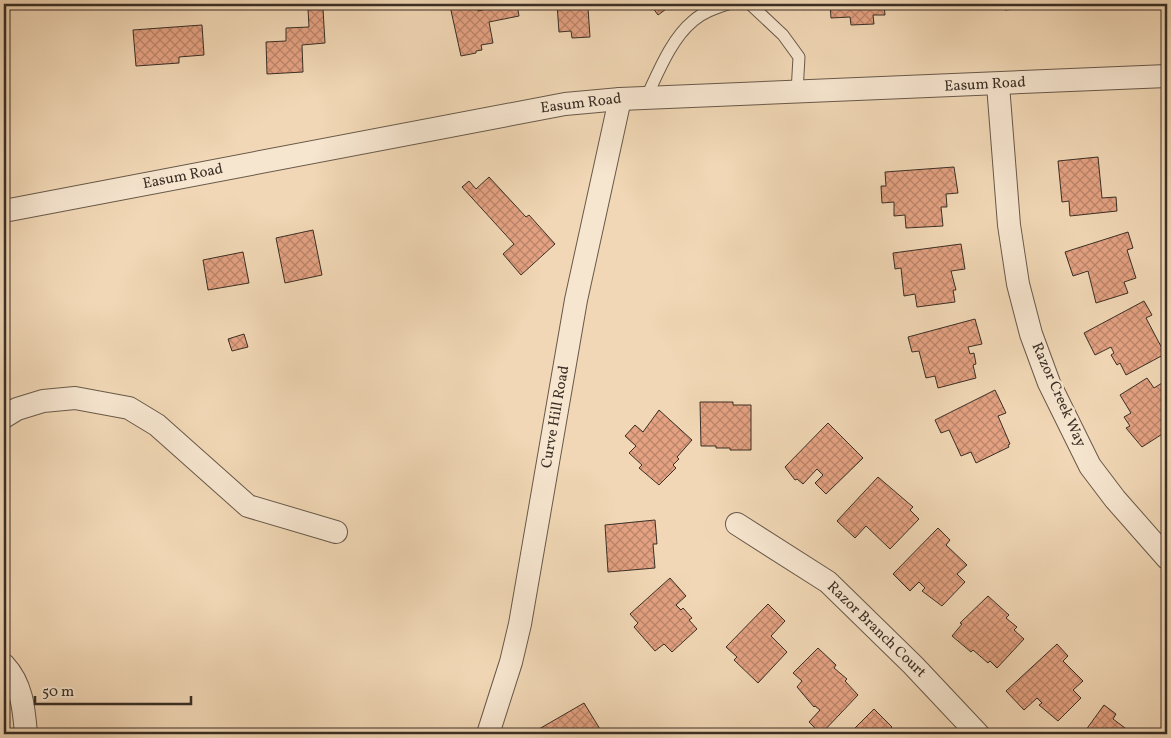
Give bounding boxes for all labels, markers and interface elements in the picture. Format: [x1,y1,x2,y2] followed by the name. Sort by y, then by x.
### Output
[944,72,1026,98] street label: Easum Road
[539,89,623,119] street label: Easum Road
[141,159,225,195] street label: Easum Road
[1025,339,1091,451] street label: Razor Creek Way
[537,364,575,470] street label: Curve Hill Road
[822,577,930,683] street label: Razor Branch Court
[35,673,191,705] scale bar
[42,682,74,703] text: 50 m

